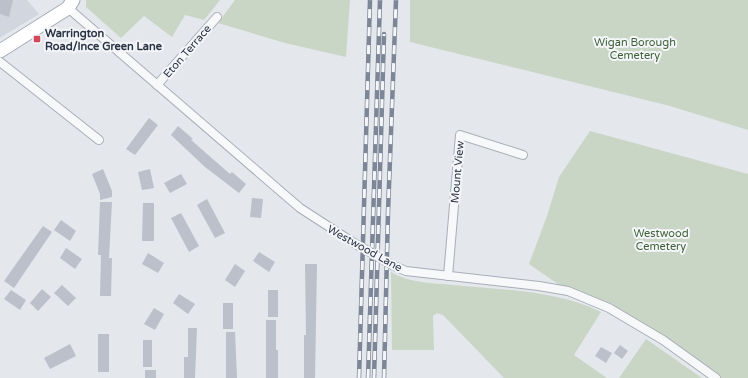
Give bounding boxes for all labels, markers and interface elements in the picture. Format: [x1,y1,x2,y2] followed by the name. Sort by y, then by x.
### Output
[161,22,214,81] street label: Eton Terrace
[45,27,163,53] place label: Warrington Road/Ince Green Lane
[32,34,42,44] marker: Warrington Road/Ince Green Lane
[594,36,676,62] park label: Wigan Borough Cemetery
[448,140,467,204] street label: Mount View
[325,223,404,274] street label: Westwood Lane
[633,227,689,253] park label: Westwood Cemetery

